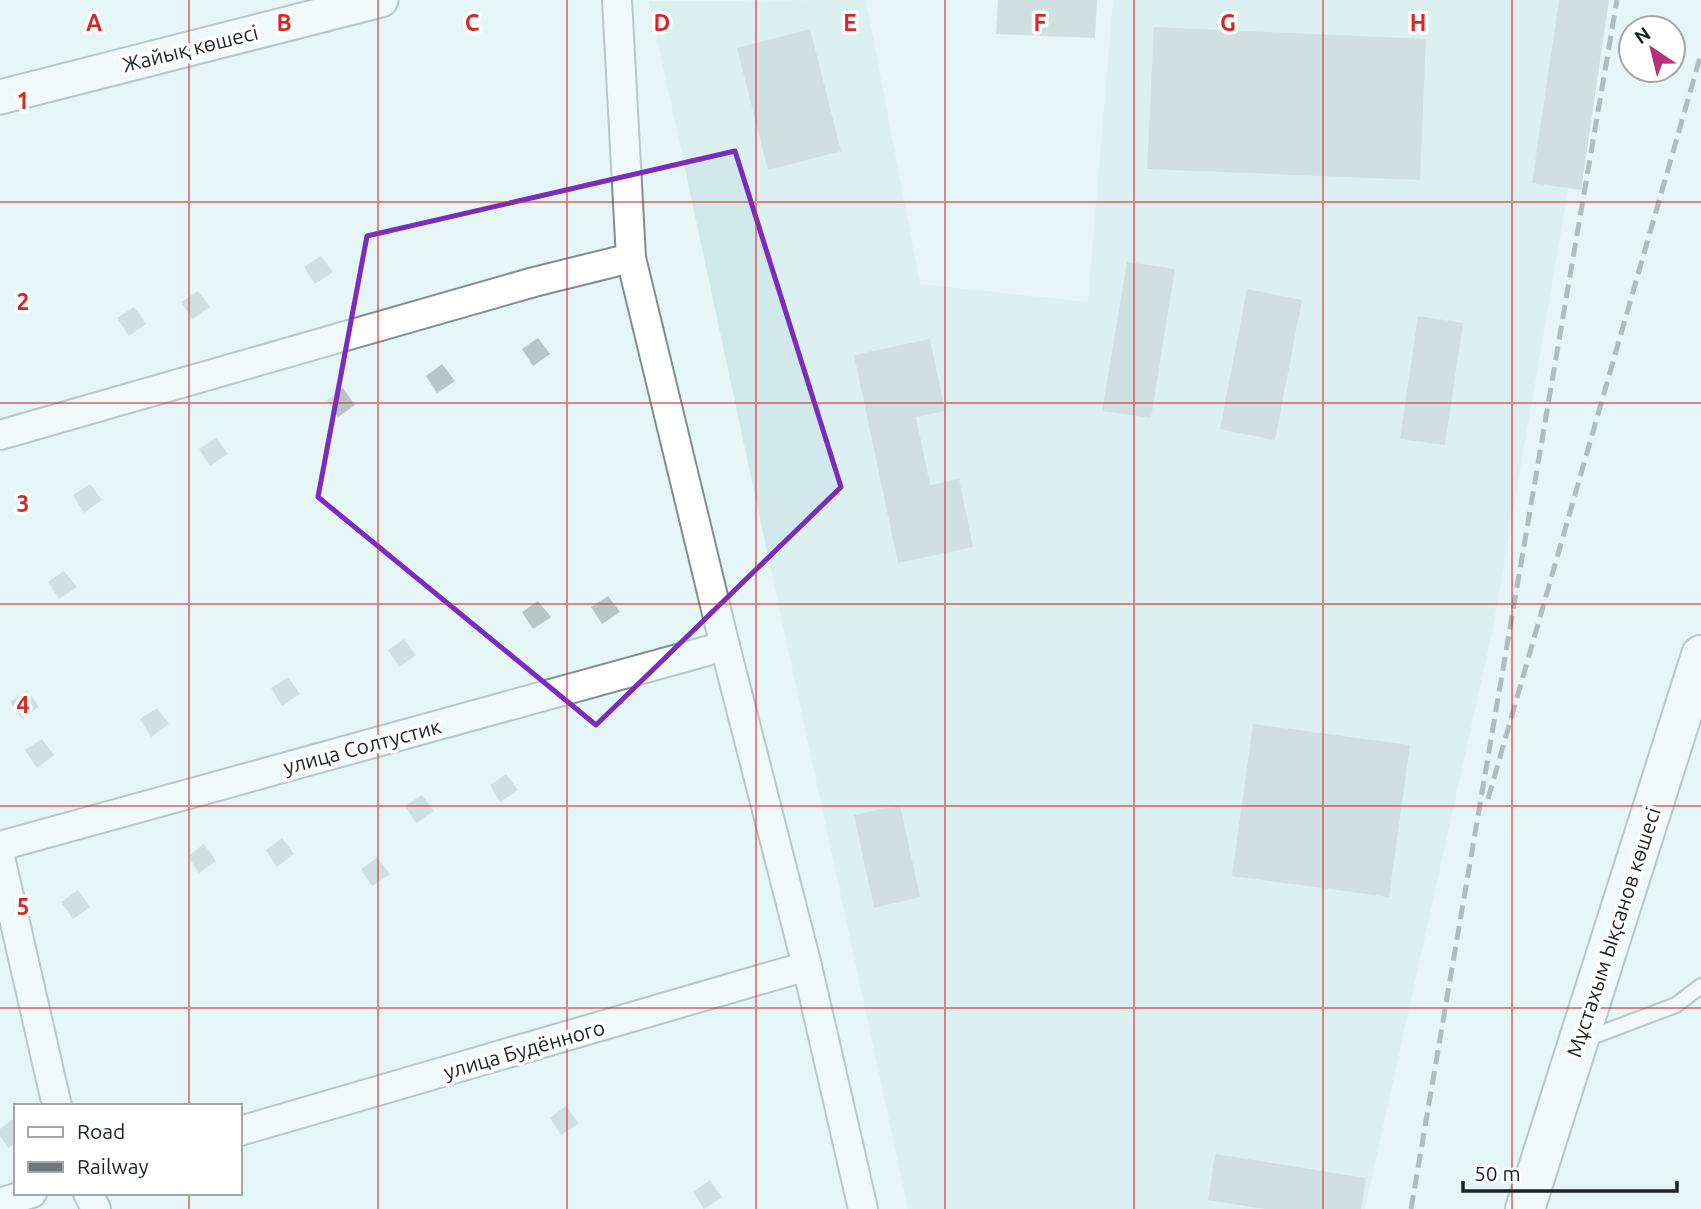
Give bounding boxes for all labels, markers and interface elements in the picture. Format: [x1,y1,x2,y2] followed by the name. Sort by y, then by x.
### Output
[86,10,102,35] text: A
[276,10,292,35] text: B
[465,10,480,35] text: C
[654,10,670,35] text: D
[843,10,857,35] text: E
[1034,10,1047,35] text: F
[1220,10,1236,35] text: G
[1410,10,1426,35] text: H
[1617,14,1687,84] north arrow
[120,20,260,76] street label: Жайық көшесі
[1630,22,1654,48] text: N
[17,88,29,113] text: 1
[17,289,29,314] text: 2
[17,491,29,516] text: 3
[17,692,30,717] text: 4
[281,713,444,779] street label: улица Солтустик
[1561,804,1665,1060] street label: Мұстахым Ықсанов көшесі
[17,894,29,919] text: 5
[441,1015,607,1083] street label: улица Будённого
[14,1104,242,1195] legend
[77,1119,125,1143] text: Road
[1463,1150,1676,1194] scale bar
[77,1154,149,1178] text: Railway
[1474,1161,1521,1185] text: 50 m

